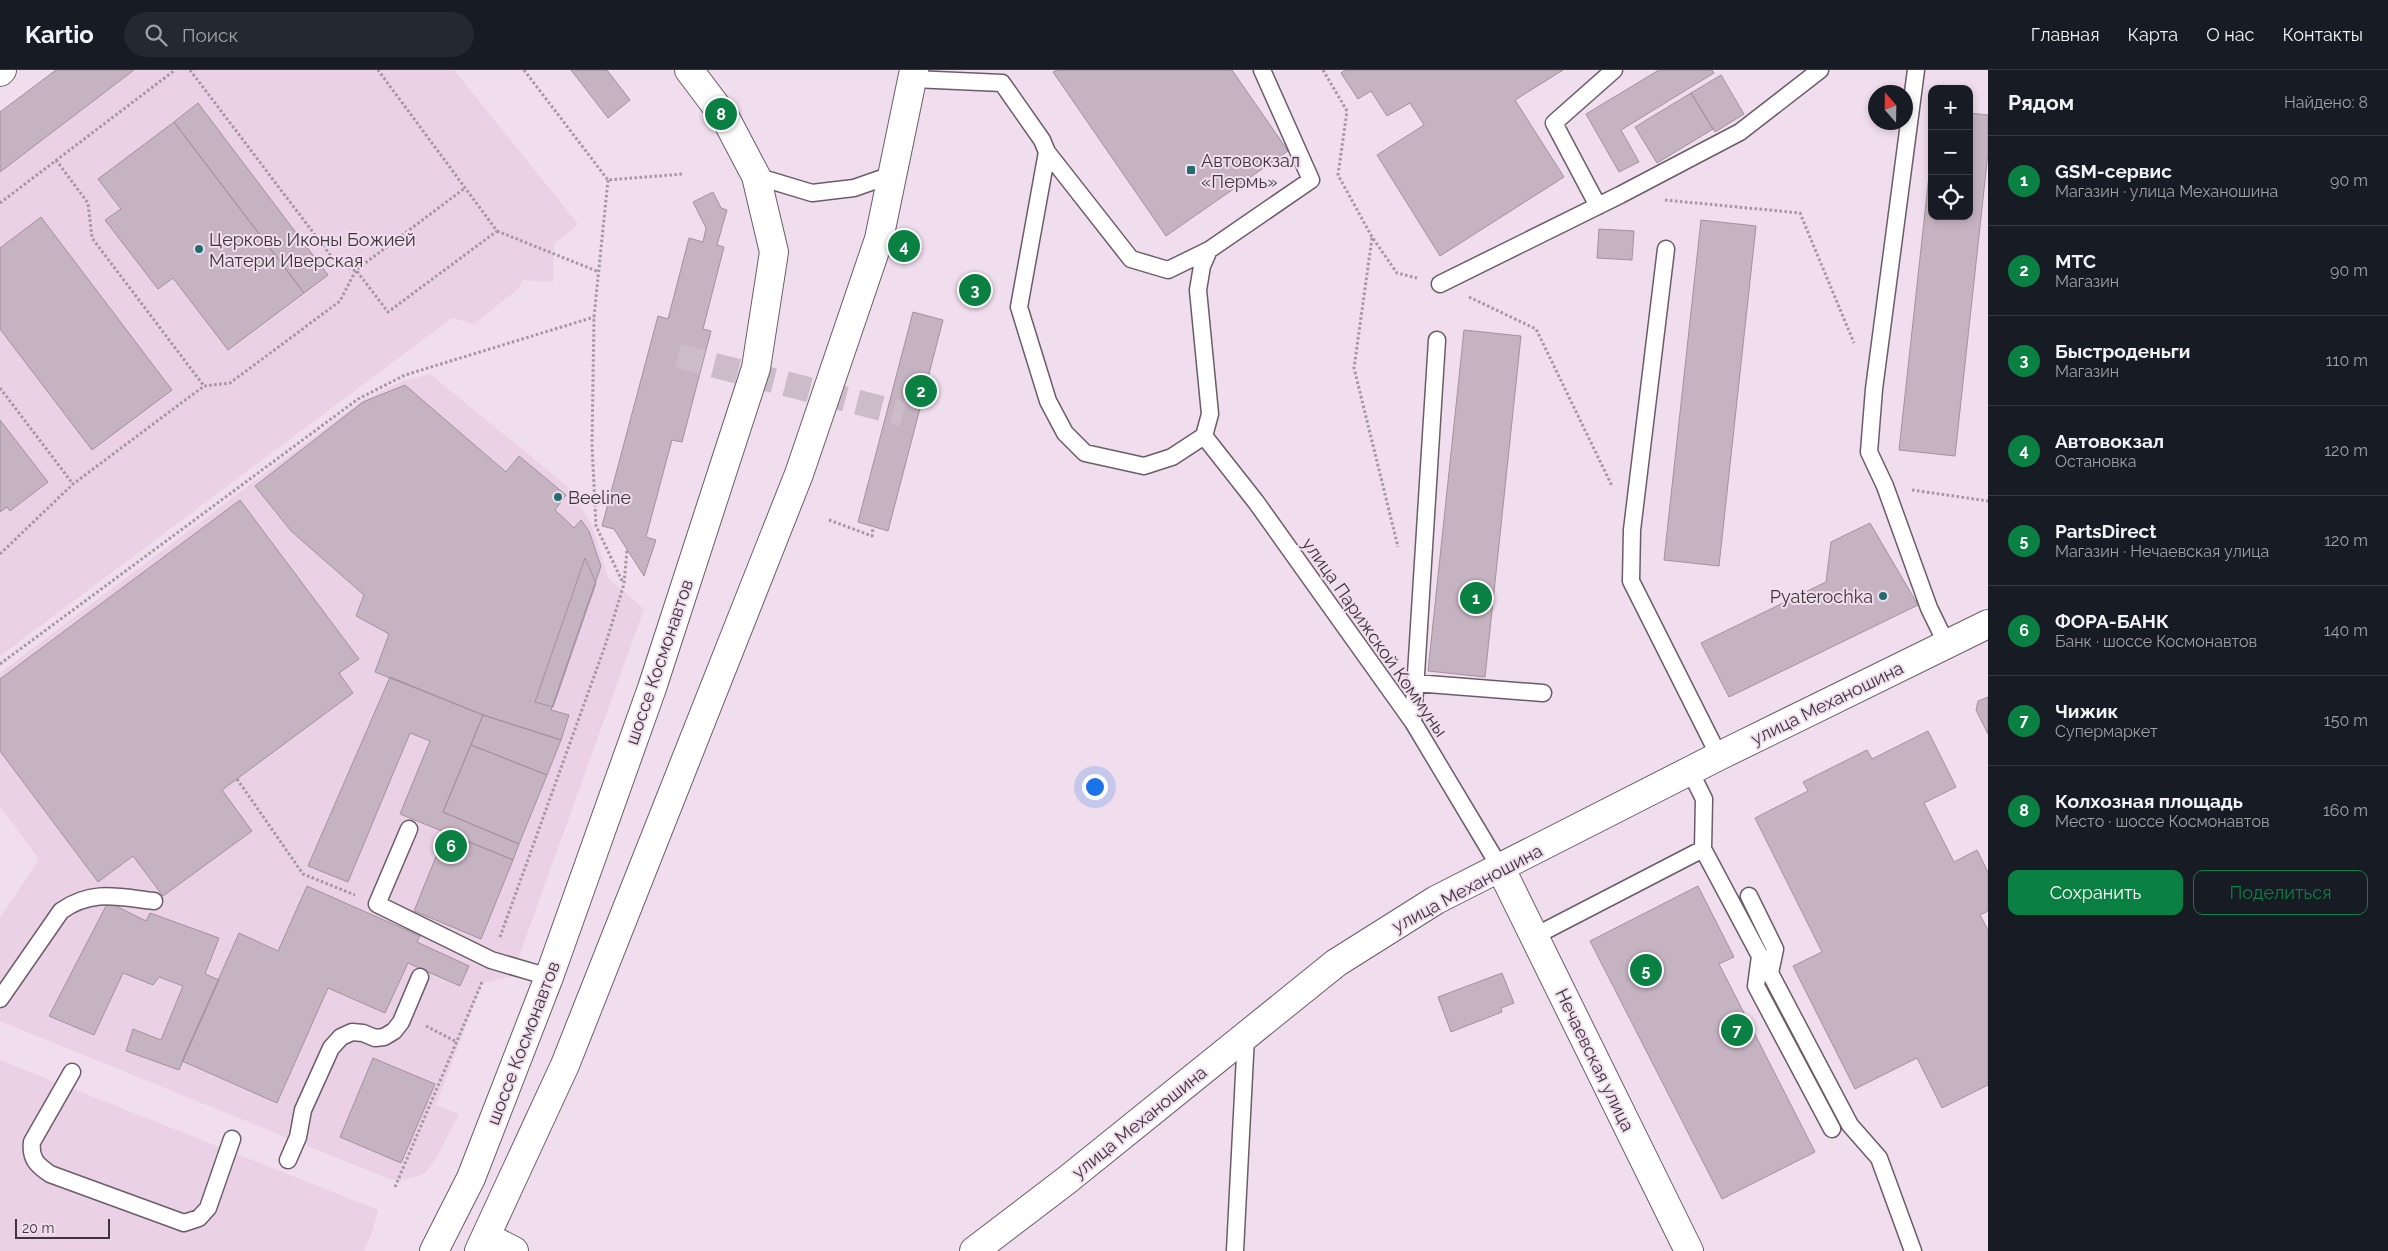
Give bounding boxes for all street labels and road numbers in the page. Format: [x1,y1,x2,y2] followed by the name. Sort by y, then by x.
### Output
[1298,533,1452,741] street label: улица Парижской Коммуны
[621,577,697,747] street label: шоссе Космонавтов
[1747,657,1907,749] street label: улица Механошина
[1388,840,1546,936] street label: улица Механошина
[482,958,564,1128] street label: шоссе Космонавтов
[1551,985,1639,1135] street label: Нечаевская улица
[1067,1061,1211,1183] street label: улица Механошина

